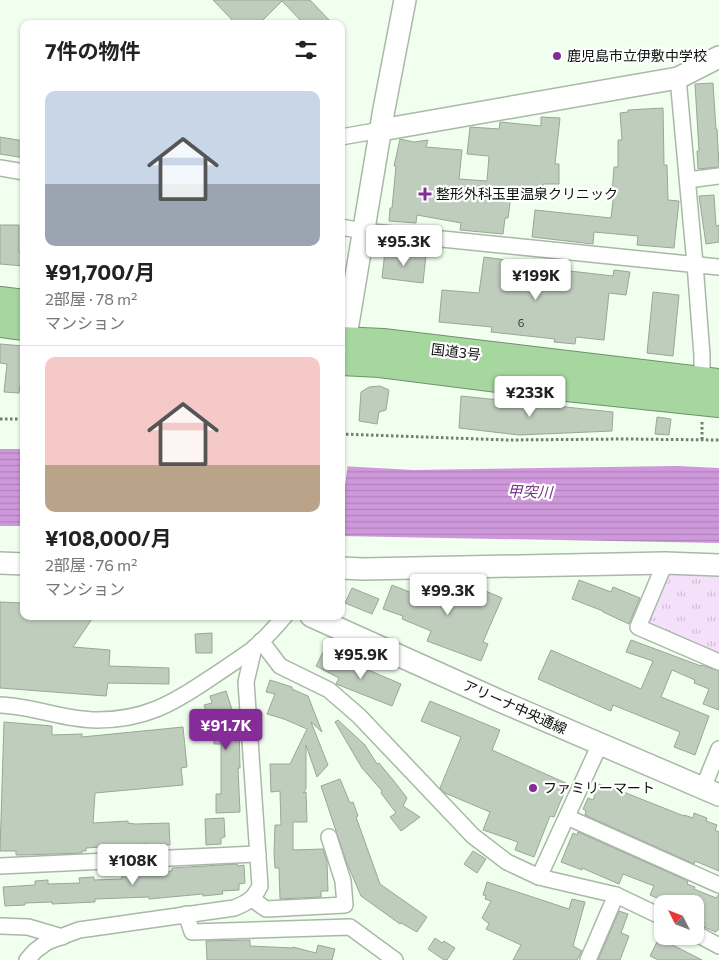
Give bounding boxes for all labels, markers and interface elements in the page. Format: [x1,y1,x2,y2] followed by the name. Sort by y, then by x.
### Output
[292,36,320,64] icon: filters
[45,38,141,63] text: 7件の物件
[567,47,707,64] place label: 鹿児島市立伊敷中学校
[551,50,563,62] marker: 鹿児島市立伊敷中学校
[138,124,228,214] icon: home
[436,185,618,202] place label: 整形外科玉里温泉クリニック
[418,187,432,201] marker: 整形外科玉里温泉クリニック
[363,224,445,267] pin: ¥95.3K
[377,231,431,250] text: ¥95.3K
[501,258,571,301] pin: ¥199K
[45,259,155,284] text: ¥91,700/月
[512,265,560,284] text: ¥199K
[45,289,137,308] text: 2部屋 · 78 m²
[45,313,125,332] text: マンション
[518,316,525,329] house number: 6
[430,340,482,363] street label: 国道3号
[495,376,565,418] pin: ¥233K
[505,382,555,401] text: ¥233K
[138,389,228,479] icon: home
[507,481,555,501] water label: 甲突川
[45,525,172,550] text: ¥108,000/月
[45,555,137,574] text: 2部屋 · 76 m²
[407,574,489,616] pin: ¥99.3K
[45,579,125,598] text: マンション
[421,580,475,599] text: ¥99.3K
[320,638,402,680] pin: ¥95.9K
[334,644,388,663] text: ¥95.9K
[461,676,570,737] street label: アリーナ中央通線
[185,708,267,751] pin: ¥91.7K
[200,715,252,734] text: ¥91.7K
[543,779,655,796] place label: ファミリーマート
[527,782,539,794] marker: ファミリーマート
[98,844,168,886] pin: ¥108K
[108,850,158,869] text: ¥108K
[654,895,704,945] north arrow
[654,895,704,945] map controls

